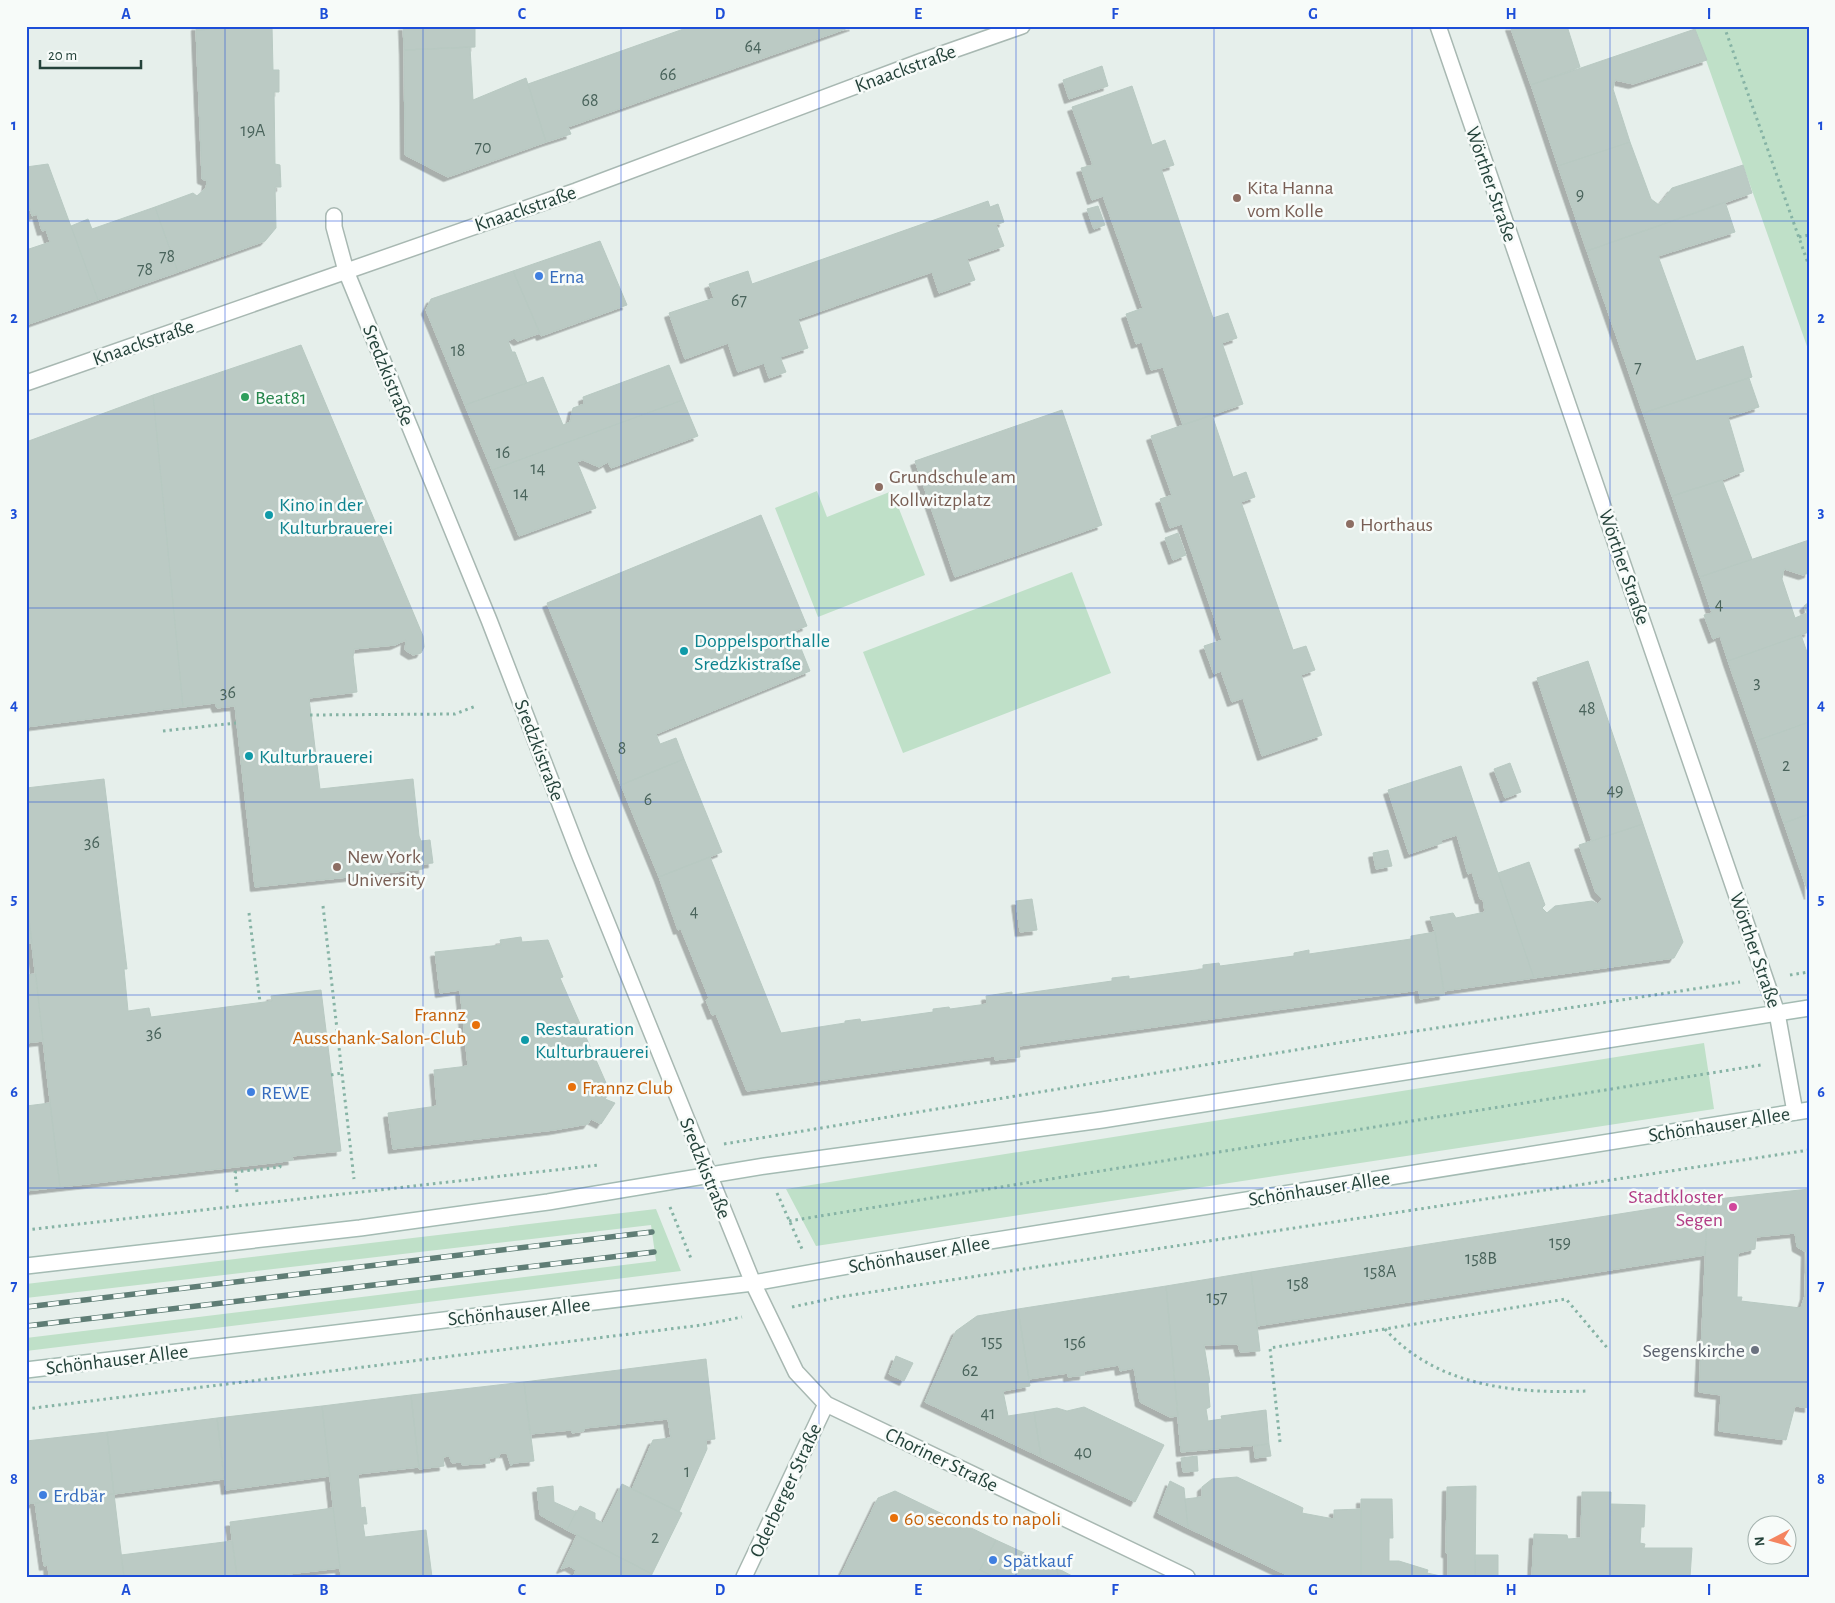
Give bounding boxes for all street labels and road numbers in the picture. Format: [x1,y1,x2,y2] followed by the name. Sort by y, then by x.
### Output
[852,41,959,96] street label: Knaackstraße
[1462,124,1520,245] street label: Wörther Straße
[472,182,579,236] street label: Knaackstraße
[90,316,197,370] street label: Knaackstraße
[359,322,417,429] street label: Sredzkistraße
[1595,507,1653,628] street label: Wörther Straße
[511,697,568,804] street label: Sredzkistraße
[1726,890,1784,1011] street label: Wörther Straße
[1647,1104,1791,1146] street label: Schönhauser Allee
[676,1115,734,1222] street label: Sredzkistraße
[1247,1168,1391,1210] street label: Schönhauser Allee
[847,1233,991,1277] street label: Schönhauser Allee
[447,1295,591,1329] street label: Schönhauser Allee
[45,1341,189,1379] street label: Schönhauser Allee
[746,1420,826,1560] street label: Oderberger Straße
[882,1424,1001,1496] street label: Choriner Straße

